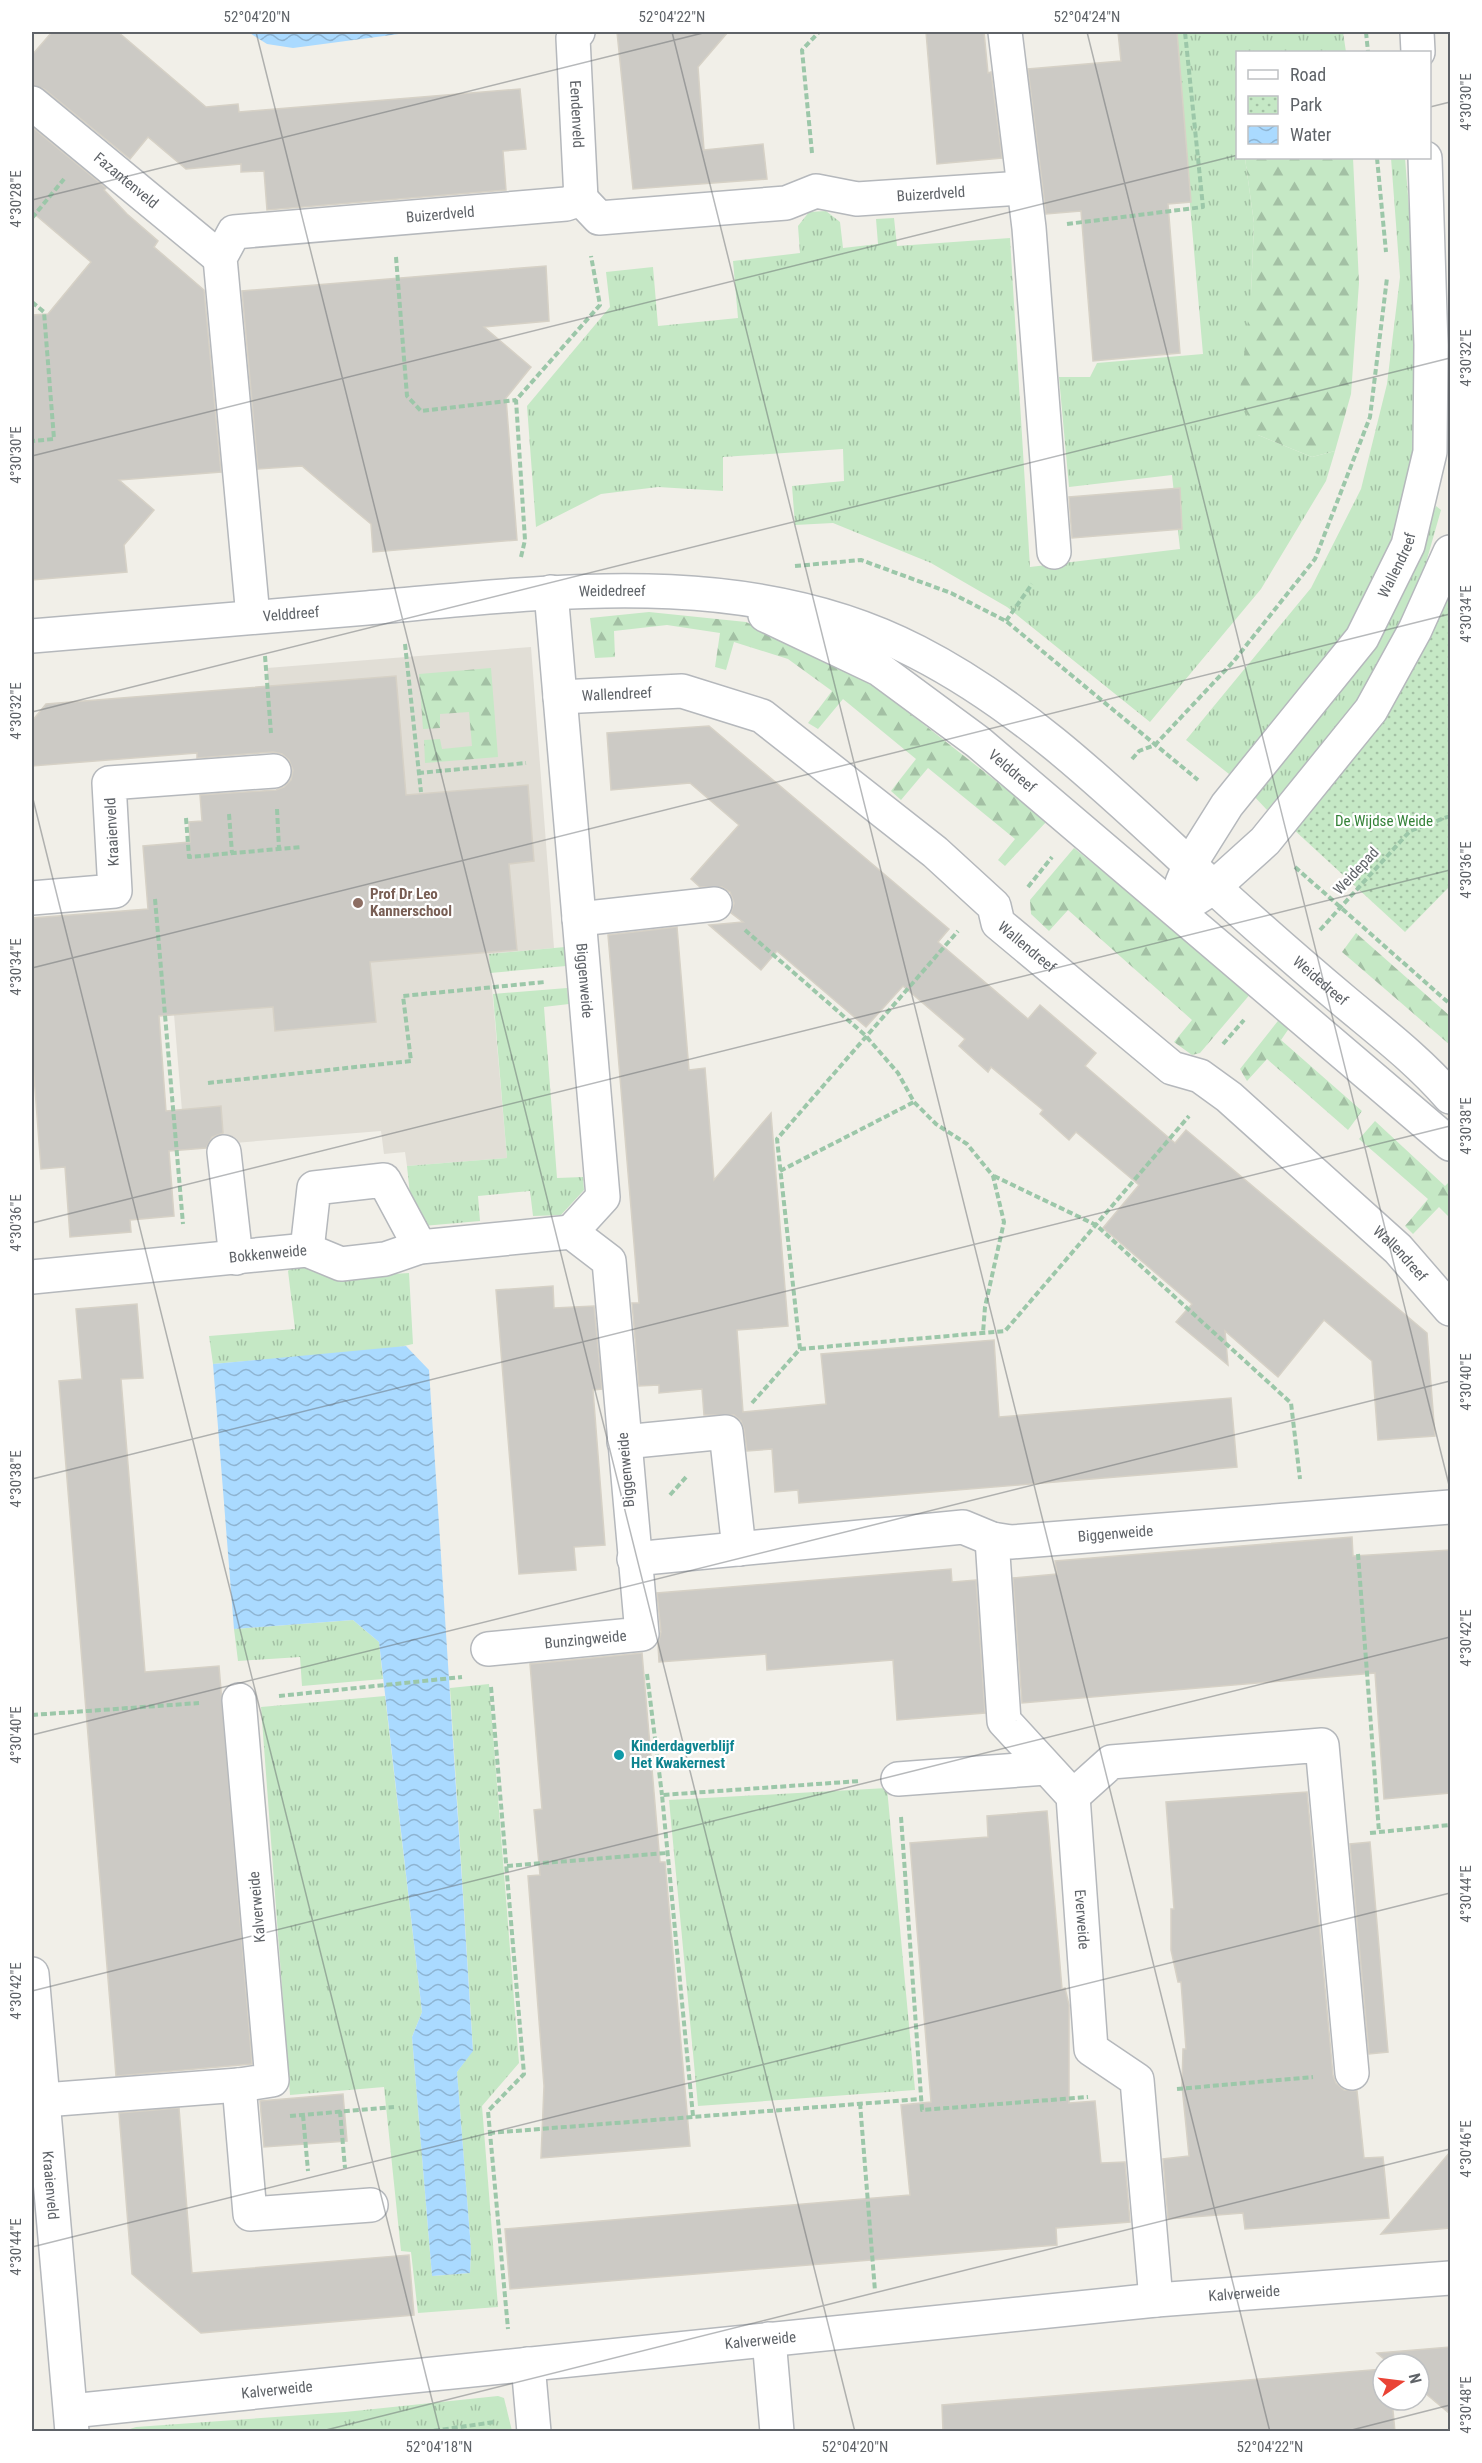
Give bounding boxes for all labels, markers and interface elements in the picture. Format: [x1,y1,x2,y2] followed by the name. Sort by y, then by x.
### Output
[224,8,290,26] text: 52°04'20"N
[639,8,705,26] text: 52°04'22"N
[1054,8,1120,26] text: 52°04'24"N
[1236,51,1431,159] legend
[1290,64,1326,85] text: Road
[1457,73,1475,131] text: 4°30'30"E
[566,80,587,148] street label: Eendenveld
[1290,94,1322,115] text: Park
[1290,124,1332,145] text: Water
[90,149,162,212] street label: Fazantenveld
[7,170,25,228] text: 4°30'28"E
[896,183,966,205] street label: Buizerdveld
[405,203,475,226] street label: Buizerdveld
[1457,329,1475,387] text: 4°30'32"E
[7,426,25,484] text: 4°30'30"E
[1374,531,1420,601] street label: Wallendreef
[578,582,646,601] street label: Weidedreef
[1457,585,1475,643] text: 4°30'34"E
[262,603,320,625] street label: Velddreef
[7,682,25,740] text: 4°30'32"E
[581,683,653,705] street label: Wallendreef
[985,746,1040,796] street label: Velddreef
[101,797,123,867] street label: Kraaienveld
[1335,812,1433,830] park label: De Wijdse Weide
[1457,841,1475,899] text: 4°30'36"E
[1330,844,1382,898] street label: Weidepad
[370,885,452,920] place label: Prof Dr Leo Kannerschool
[351,896,365,910] marker: Prof Dr Leo Kannerschool
[994,918,1060,977] street label: Wallendreef
[7,938,25,996] text: 4°30'34"E
[572,942,597,1019] street label: Biggenweide
[1289,952,1352,1010] street label: Weidedreef
[1457,1097,1475,1155] text: 4°30'38"E
[7,1194,25,1252] text: 4°30'36"E
[1369,1222,1431,1285] street label: Wallendreef
[228,1241,308,1267] street label: Bokkenweide
[1457,1353,1475,1411] text: 4°30'40"E
[614,1432,638,1508] street label: Biggenweide
[7,1450,25,1508] text: 4°30'38"E
[1077,1522,1154,1546] street label: Biggenweide
[1457,1609,1475,1667] text: 4°30'42"E
[544,1627,627,1652] street label: Bunzingweide
[7,1706,25,1764] text: 4°30'40"E
[631,1737,734,1772] place label: Kinderdagverblijf Het Kwakernest
[612,1748,626,1762] marker: Kinderdagverblijf Het Kwakernest
[1457,1865,1475,1923] text: 4°30'44"E
[245,1871,269,1943] street label: Kalverweide
[1071,1889,1093,1950] street label: Everweide
[7,1962,25,2020] text: 4°30'42"E
[1457,2120,1475,2178] text: 4°30'46"E
[38,2150,62,2220] street label: Kraaienveld
[7,2218,25,2276] text: 4°30'44"E
[1208,2282,1280,2305] street label: Kalverweide
[724,2328,797,2353] street label: Kalverweide
[1371,2352,1431,2412] north arrow
[1405,2371,1425,2386] text: N
[1457,2376,1475,2434] text: 4°30'48"E
[240,2377,313,2403] street label: Kalverweide
[406,2438,472,2456] text: 52°04'18"N
[822,2438,888,2456] text: 52°04'20"N
[1237,2438,1303,2456] text: 52°04'22"N

